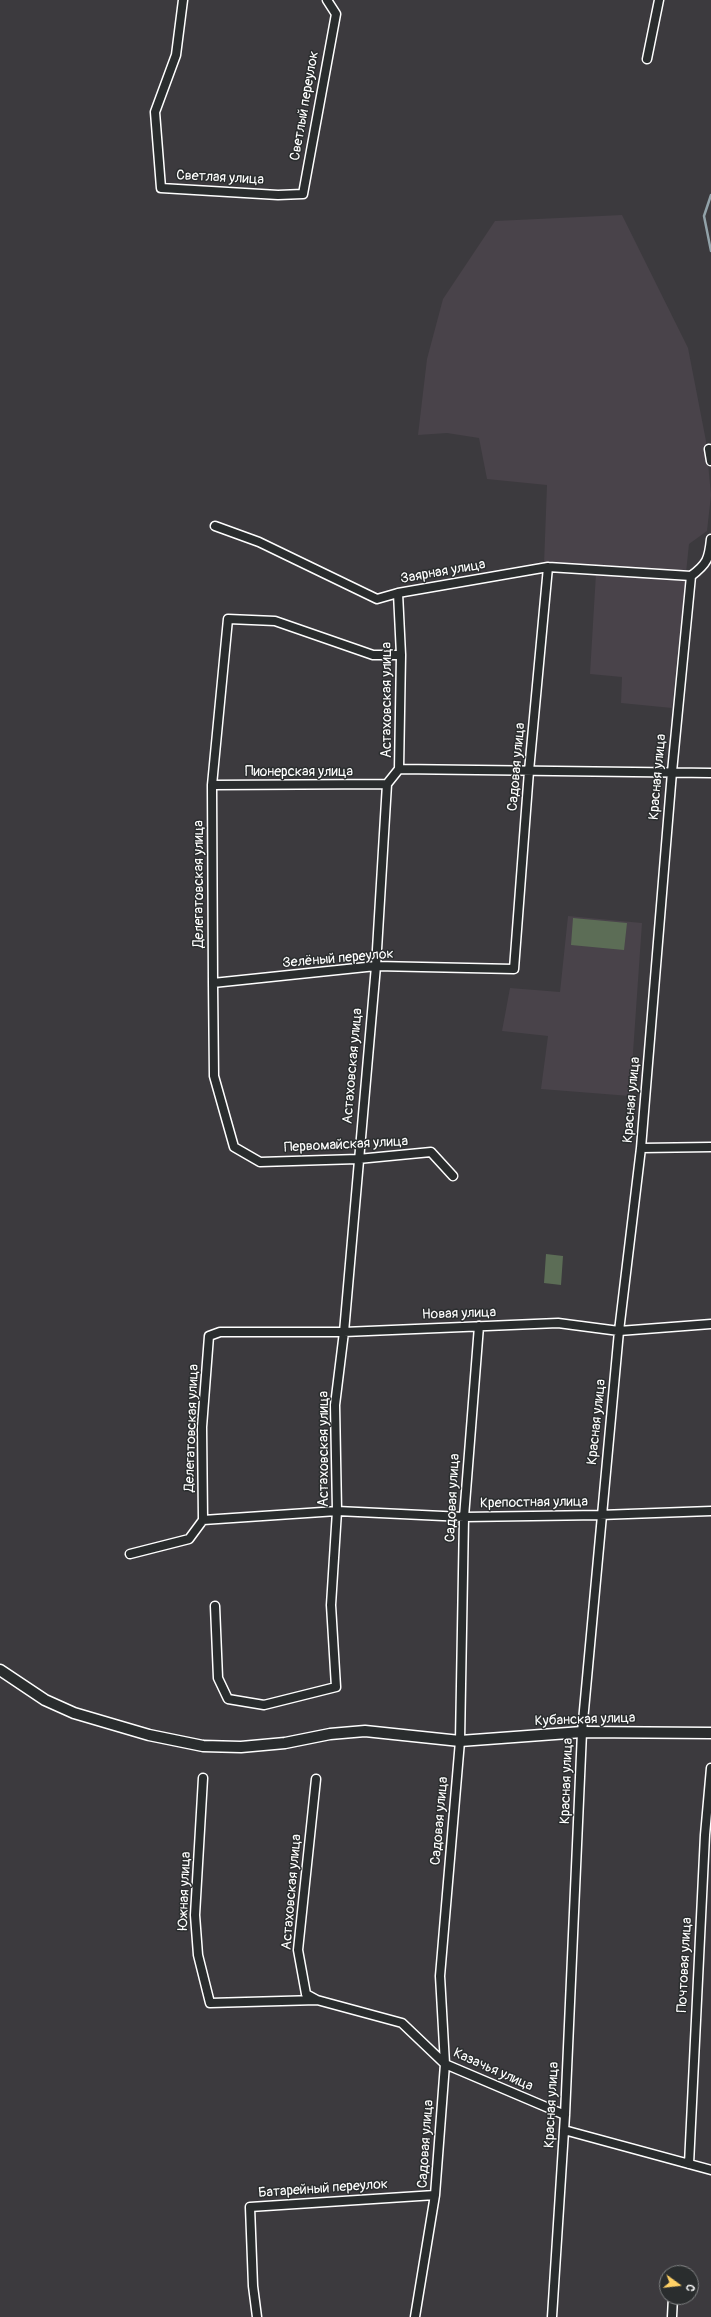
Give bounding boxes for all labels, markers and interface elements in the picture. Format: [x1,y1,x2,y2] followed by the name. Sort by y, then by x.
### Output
[287,50,323,162] street label: Светлый переулок
[176,167,264,189] street label: Светлая улица
[399,556,487,588] street label: Заярная улица
[379,642,395,758] street label: Астаховская улица
[505,722,529,812] street label: Садовая улица
[646,733,670,821] street label: Красная улица
[245,764,353,780] street label: Пионерская улица
[191,820,207,948] street label: Делегатовская улица
[282,946,394,972] street label: Зелёный переулок
[340,1007,366,1125] street label: Астаховская улица
[620,1056,644,1144] street label: Красная улица
[284,1133,408,1157] street label: Первомайская улица
[422,1304,496,1324] street label: Новая улица
[181,1364,203,1492] street label: Делегатовская улица
[584,1378,610,1466] street label: Красная улица
[316,1391,332,1507] street label: Астаховская улица
[442,1453,464,1543] street label: Садовая улица
[480,1494,588,1512] street label: Крепостная улица
[534,1710,636,1730] street label: Кубанская улица
[557,1738,577,1824] street label: Красная улица
[428,1776,452,1866] street label: Садовая улица
[279,1833,305,1951] street label: Астаховская улица
[175,1851,195,1931] street label: Южная улица
[674,1917,696,2013] street label: Почтовая улица
[450,2045,536,2095] street label: Казачья улица
[541,2061,563,2149] street label: Красная улица
[415,2099,437,2189] street label: Садовая улица
[258,2176,388,2202] street label: Батарейный переулок
[659,2265,699,2305] north arrow
[683,2283,697,2293] text: С

